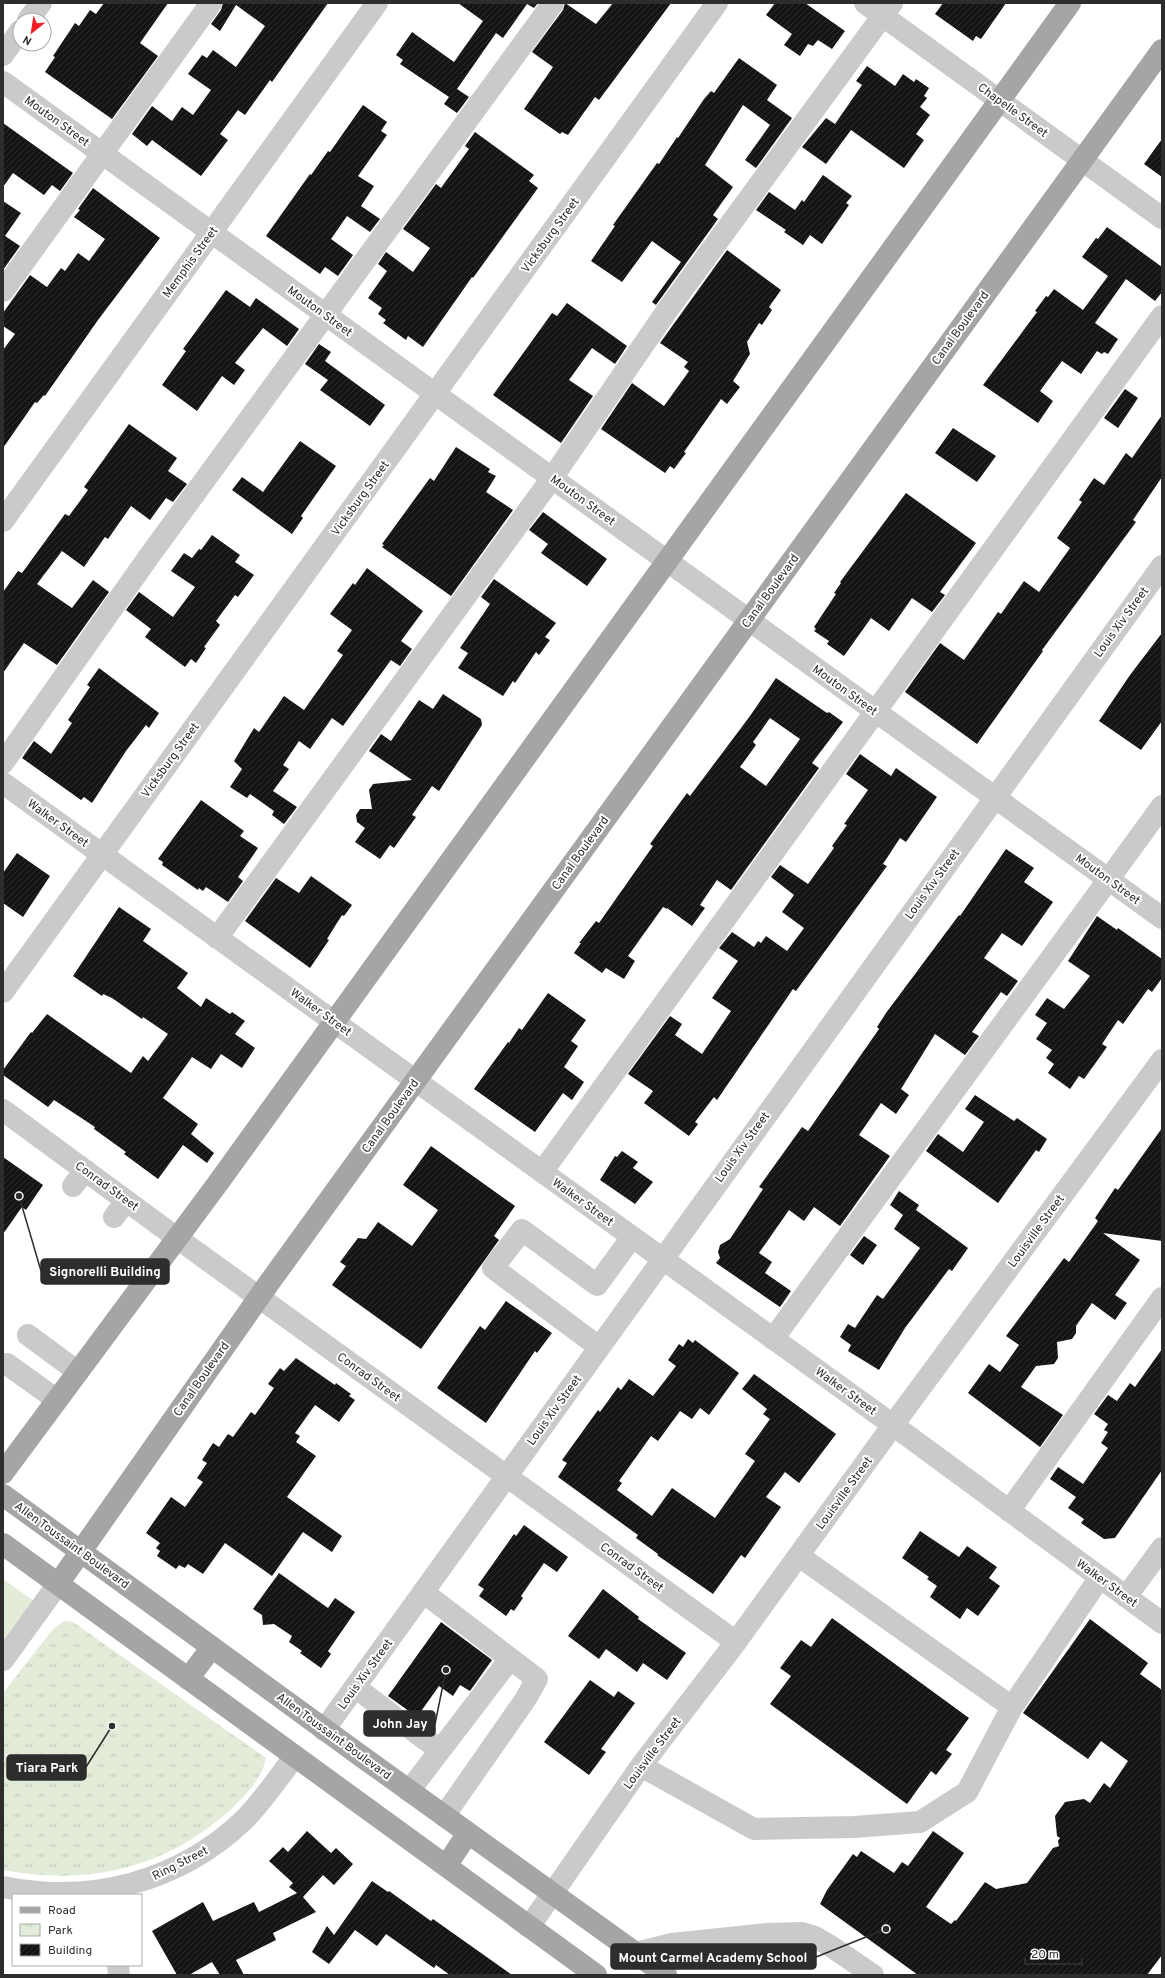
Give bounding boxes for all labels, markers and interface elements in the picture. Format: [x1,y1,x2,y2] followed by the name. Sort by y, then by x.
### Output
[12,12,52,52] north arrow
[21,32,34,48] text: N
[974,80,1051,142] street label: Chapelle Street
[21,93,92,151] street label: Mouton Street
[518,195,583,276] street label: Vicksburg Street
[159,224,222,302] street label: Memphis Street
[284,283,355,341] street label: Mouton Street
[929,288,993,369] street label: Canal Boulevard
[328,458,393,539] street label: Vicksburg Street
[547,472,618,530] street label: Mouton Street
[739,551,803,632] street label: Canal Boulevard
[1091,584,1153,661] street label: Louis Xiv Street
[809,662,880,720] street label: Mouton Street
[138,720,203,801] street label: Vicksburg Street
[23,796,91,852] street label: Walker Street
[549,813,613,894] street label: Canal Boulevard
[902,846,964,923] street label: Louis Xiv Street
[1072,851,1143,909] street label: Mouton Street
[286,985,354,1041] street label: Walker Street
[359,1076,423,1157] street label: Canal Boulevard
[712,1109,774,1186] street label: Louis Xiv Street
[71,1158,141,1215] street label: Conrad Street
[548,1175,616,1231] street label: Walker Street
[1005,1192,1069,1271] street label: Louisville Street
[41,1259,169,1284] callout: Signorelli Building
[49,1265,161,1281] text: Signorelli Building
[170,1339,233,1420] street label: Canal Boulevard
[333,1349,403,1406] street label: Conrad Street
[811,1364,879,1420] street label: Walker Street
[524,1372,586,1449] street label: Louis Xiv Street
[813,1454,877,1533] street label: Louisville Street
[11,1499,132,1593] street label: Allen Toussaint Boulevard
[596,1539,666,1596] street label: Conrad Street
[1072,1556,1140,1612] street label: Walker Street
[335,1636,397,1713] street label: Louis Xiv Street
[273,1690,394,1784] street label: Allen Toussaint Boulevard
[364,1711,435,1736] callout: John Jay
[620,1714,685,1793] street label: Louisville Street
[372,1717,428,1733] text: John Jay
[7,1755,86,1780] callout: Tiara Park
[16,1761,78,1777] text: Tiara Park
[150,1843,211,1885] street label: Ring Street
[12,1894,142,1966] legend
[48,1903,76,1919] text: Road
[48,1923,73,1939] text: Park
[1025,1940,1082,1966] scale bar
[48,1943,92,1959] text: Building
[611,1944,816,1969] callout: Mount Carmel Academy School
[1031,1947,1059,1963] text: 20 m
[619,1951,807,1967] text: Mount Carmel Academy School

